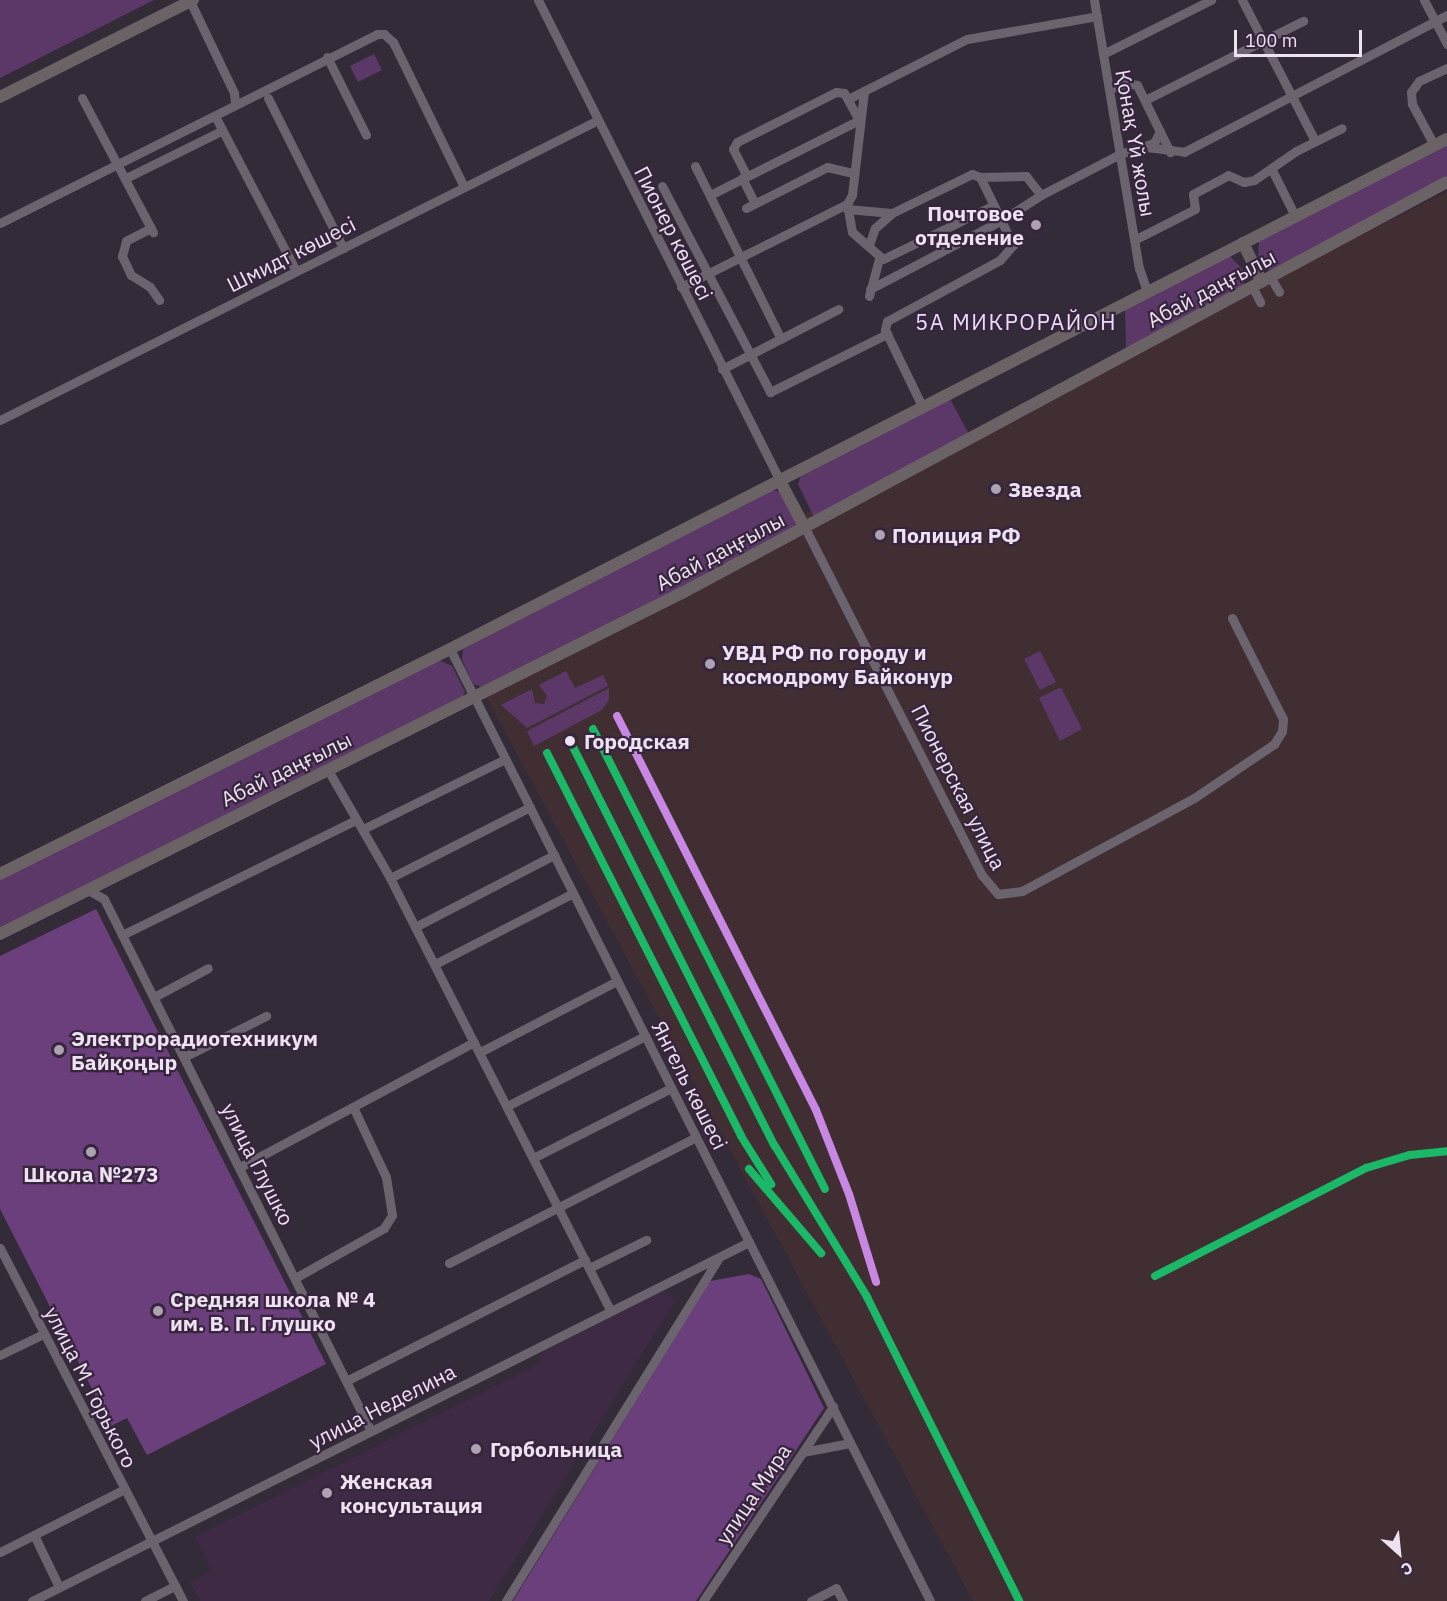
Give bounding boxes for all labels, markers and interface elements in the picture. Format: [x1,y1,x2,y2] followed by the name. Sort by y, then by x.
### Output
[1237,18,1364,56] scale bar
[1245,29,1297,52] text: 100 m
[1111,67,1161,219] street label: Қонақ Үй жолы
[629,162,719,304] street label: Пионер көшесі
[915,200,1024,250] place label: Почтовое отделение
[222,211,360,297] street label: Шмидт көшесі
[1029,218,1043,232] marker: Почтовое отделение
[1142,243,1280,333] street label: Абай даңғылы
[915,309,1117,335] district label: 5А МИКРОРАЙОН
[1008,476,1082,502] place label: Звезда
[989,482,1003,496] marker: Звезда
[651,506,789,596] street label: Абай даңғылы
[892,522,1020,548] place label: Полиция РФ
[873,528,887,542] marker: Полиция РФ
[722,639,953,689] place label: УВД РФ по городу и космодрому Байконур
[703,657,717,671] marker: УВД РФ по городу и космодрому Байконур
[906,700,1012,874] street label: Пионерская улица
[217,726,355,812] street label: Абай даңғылы
[584,728,690,754] place label: Городская
[561,732,579,750] marker: Городская
[647,1017,733,1153] street label: Янгель көшесі
[71,1025,318,1075] place label: Электрорадиотехникум Байқоңыр
[52,1043,66,1057] marker: Электрорадиотехникум Байқоңыр
[216,1099,300,1229] street label: улица Глушко
[84,1145,98,1159] marker: Школа №273
[23,1161,159,1187] place label: Школа №273
[170,1286,376,1336] place label: Средняя школа № 4 им. В. П. Глушко
[39,1302,143,1472] street label: улица М. Горького
[151,1304,165,1318] marker: Средняя школа № 4 им. В. П. Глушко
[304,1358,460,1454] street label: улица Неделина
[490,1436,622,1462] place label: Горбольница
[710,1439,796,1549] street label: улица Мира
[467,1440,485,1458] marker: Горбольница
[340,1468,483,1518] place label: Женская консультация
[318,1484,336,1502] marker: Женская консультация
[1369,1523,1429,1583] north arrow
[1398,1558,1416,1580] text: С

